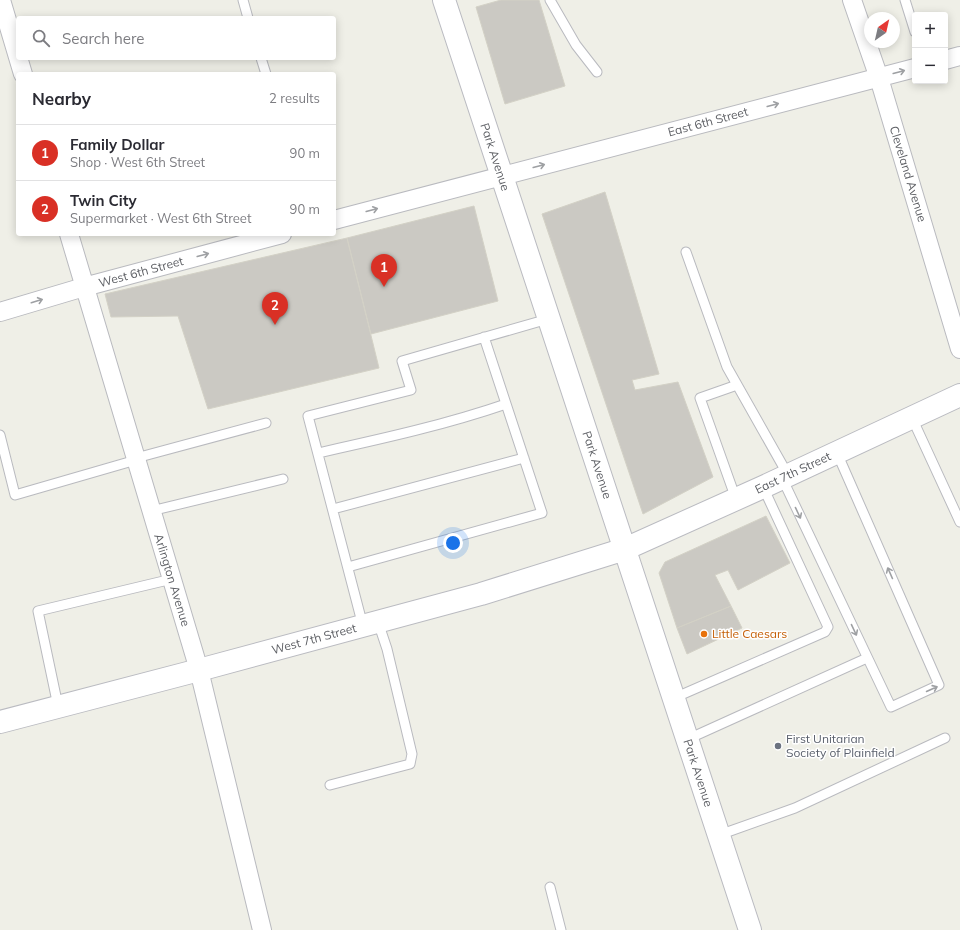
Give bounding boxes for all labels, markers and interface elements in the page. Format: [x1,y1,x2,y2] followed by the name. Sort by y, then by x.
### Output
[864,12,900,48] north arrow
[912,12,948,84] map controls
[912,12,948,48] button: +
[16,16,336,60] search box
[30,27,52,49] icon: search
[62,29,144,48] text: Search here
[912,48,948,84] button: −
[892,68,905,75] one-way arrow
[32,88,91,109] text: Nearby
[269,90,320,106] text: 2 results
[766,101,779,108] one-way arrow
[666,104,749,139] street label: East 6th Street
[477,121,513,193] street label: Park Avenue
[887,124,930,224] street label: Cleveland Avenue
[70,135,165,154] text: Family Dollar
[41,145,49,161] text: 1
[290,145,320,161] text: 90 m
[70,154,205,170] text: Shop · West 6th Street
[532,162,545,169] one-way arrow
[70,191,137,210] text: Twin City
[41,201,49,217] text: 2
[290,201,320,217] text: 90 m
[365,206,378,213] one-way arrow
[70,210,251,226] text: Supermarket · West 6th Street
[196,251,209,258] one-way arrow
[97,253,185,290] street label: West 6th Street
[371,254,397,287] pin: 1
[262,292,288,325] pin: 2
[31,297,44,304] one-way arrow
[579,429,615,501] street label: Park Avenue
[752,448,833,497] street label: East 7th Street
[795,506,802,518] one-way arrow
[151,532,194,628] street label: Arlington Avenue
[443,533,463,553] your location
[885,568,893,580] one-way arrow
[270,620,358,657] street label: West 7th Street
[851,624,858,636] one-way arrow
[712,626,787,641] place label: Little Caesars
[699,629,709,639] marker: Little Caesars
[926,684,938,692] one-way arrow
[786,731,895,760] place label: First Unitarian Society of Plainfield
[680,737,716,809] street label: Park Avenue
[773,741,783,751] marker: First Unitarian Society of Plainfield

